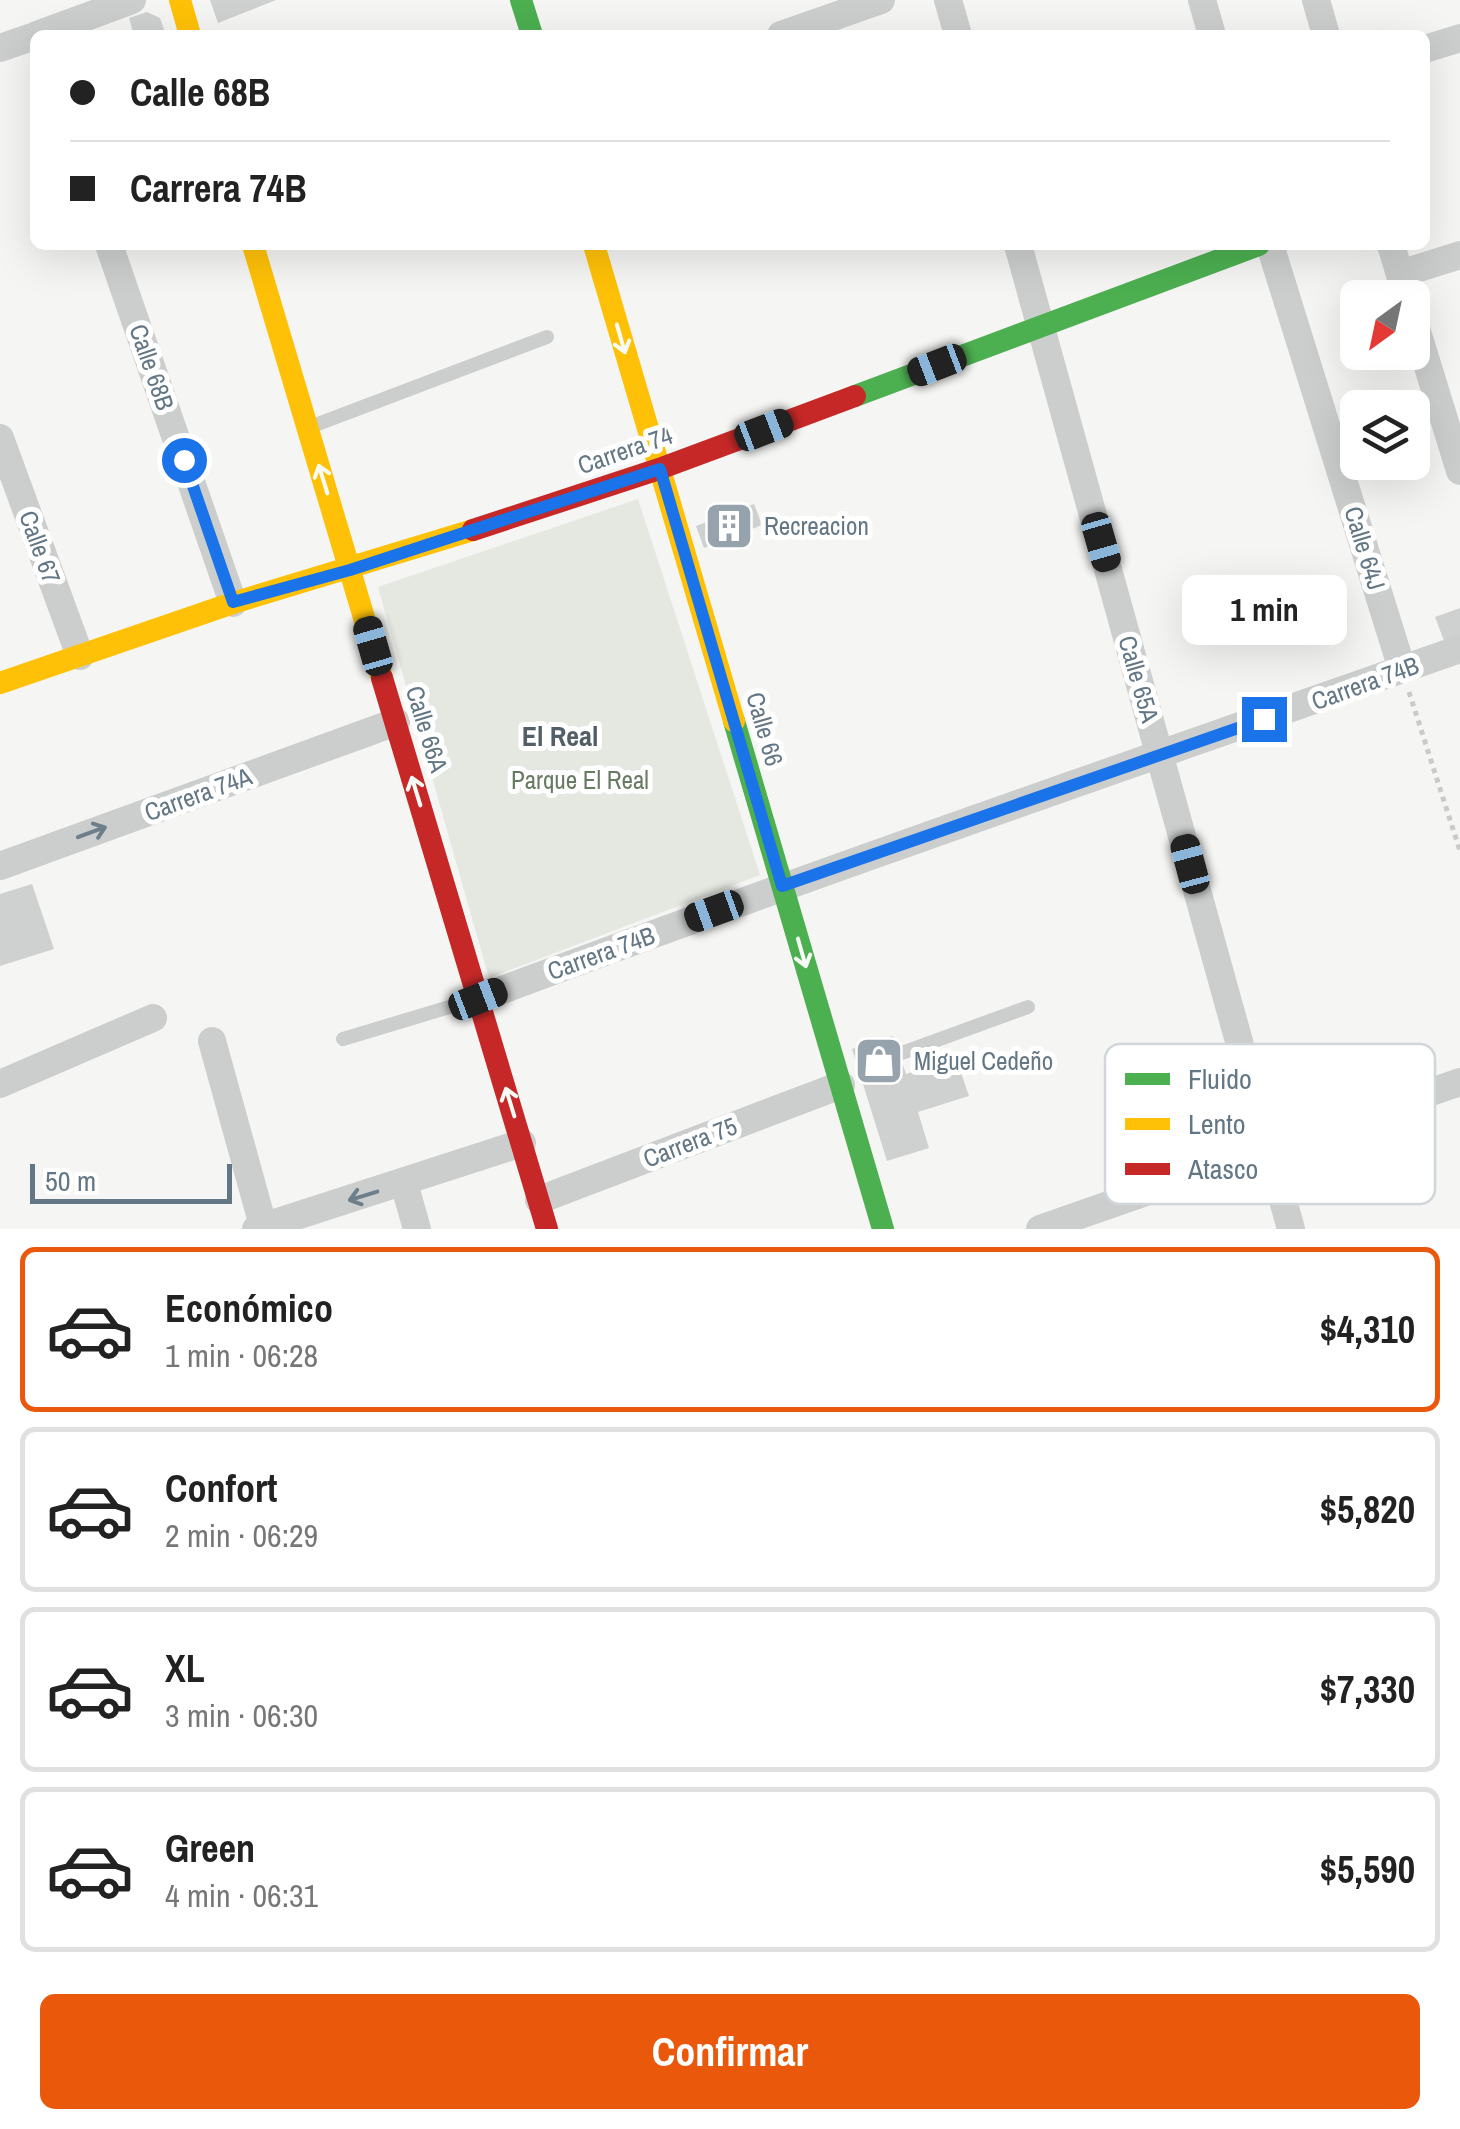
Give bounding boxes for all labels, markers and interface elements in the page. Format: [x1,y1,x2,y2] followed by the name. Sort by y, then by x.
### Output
[130,67,270,118] text: Calle 68B
[130,163,307,214] text: Carrera 74B
[1340,280,1430,370] north arrow
[1340,280,1430,480] map controls
[121,319,183,415] street label: Calle 68B
[613,322,631,354] one-way arrow
[904,340,970,390] car
[1340,390,1430,480] button: layers
[731,405,797,455] car
[573,418,677,482] street label: Carrera 74
[162,438,207,483] route start
[313,464,331,496] one-way arrow
[703,500,755,552] building icon: Recreacion
[1336,502,1394,594] street label: Calle 64J
[11,506,69,588] street label: Calle 67
[764,509,869,543] place label: Recreacion
[1078,509,1124,575] car
[1182,574,1346,644] callout: 1 min
[1230,588,1299,631] text: 1 min
[350,613,396,679] car
[1110,632,1168,727] street label: Calle 65A
[1307,648,1423,718] street label: Carrera 74B
[398,682,456,777] street label: Calle 66A
[738,688,792,770] street label: Calle 66
[1242,697,1287,742] route end
[522,717,598,755] district label: El Real
[140,759,257,829] street label: Carrera 74A
[511,763,649,797] park label: Parque El Real
[406,775,424,807] one-way arrow
[75,822,106,840] one-way arrow
[1168,831,1212,897] car
[681,887,747,935] car
[543,918,659,988] street label: Carrera 74B
[794,936,812,968] one-way arrow
[445,974,511,1024] car
[853,1035,905,1087] shop icon: Miguel Cedeño
[914,1044,1053,1078] place label: Miguel Cedeño
[1105,1044,1435,1204] legend
[1188,1060,1252,1098] text: Fluido
[500,1087,518,1118] one-way arrow
[1188,1105,1245,1143] text: Lento
[638,1109,742,1175] street label: Carrera 75
[1187,1150,1258,1188] text: Atasco
[30,1159,232,1204] scale bar
[45,1162,96,1200] text: 50 m
[348,1188,379,1206] one-way arrow
[165,1283,333,1334] text: Económico
[45,1285,135,1375] icon: car
[1320,1304,1415,1355] text: $4,310
[165,1334,318,1377] text: 1 min · 06:28
[165,1463,277,1514] text: Confort
[45,1465,135,1555] icon: car
[1320,1484,1415,1535] text: $5,820
[165,1514,318,1557] text: 2 min · 06:29
[165,1643,205,1694] text: XL
[45,1645,135,1735] icon: car
[1320,1664,1415,1715] text: $7,330
[165,1694,318,1737] text: 3 min · 06:30
[165,1823,255,1874] text: Green
[45,1825,135,1915] icon: car
[1320,1844,1415,1895] text: $5,590
[165,1874,318,1917] text: 4 min · 06:31
[40,1994,1420,2109] button: Confirmar

